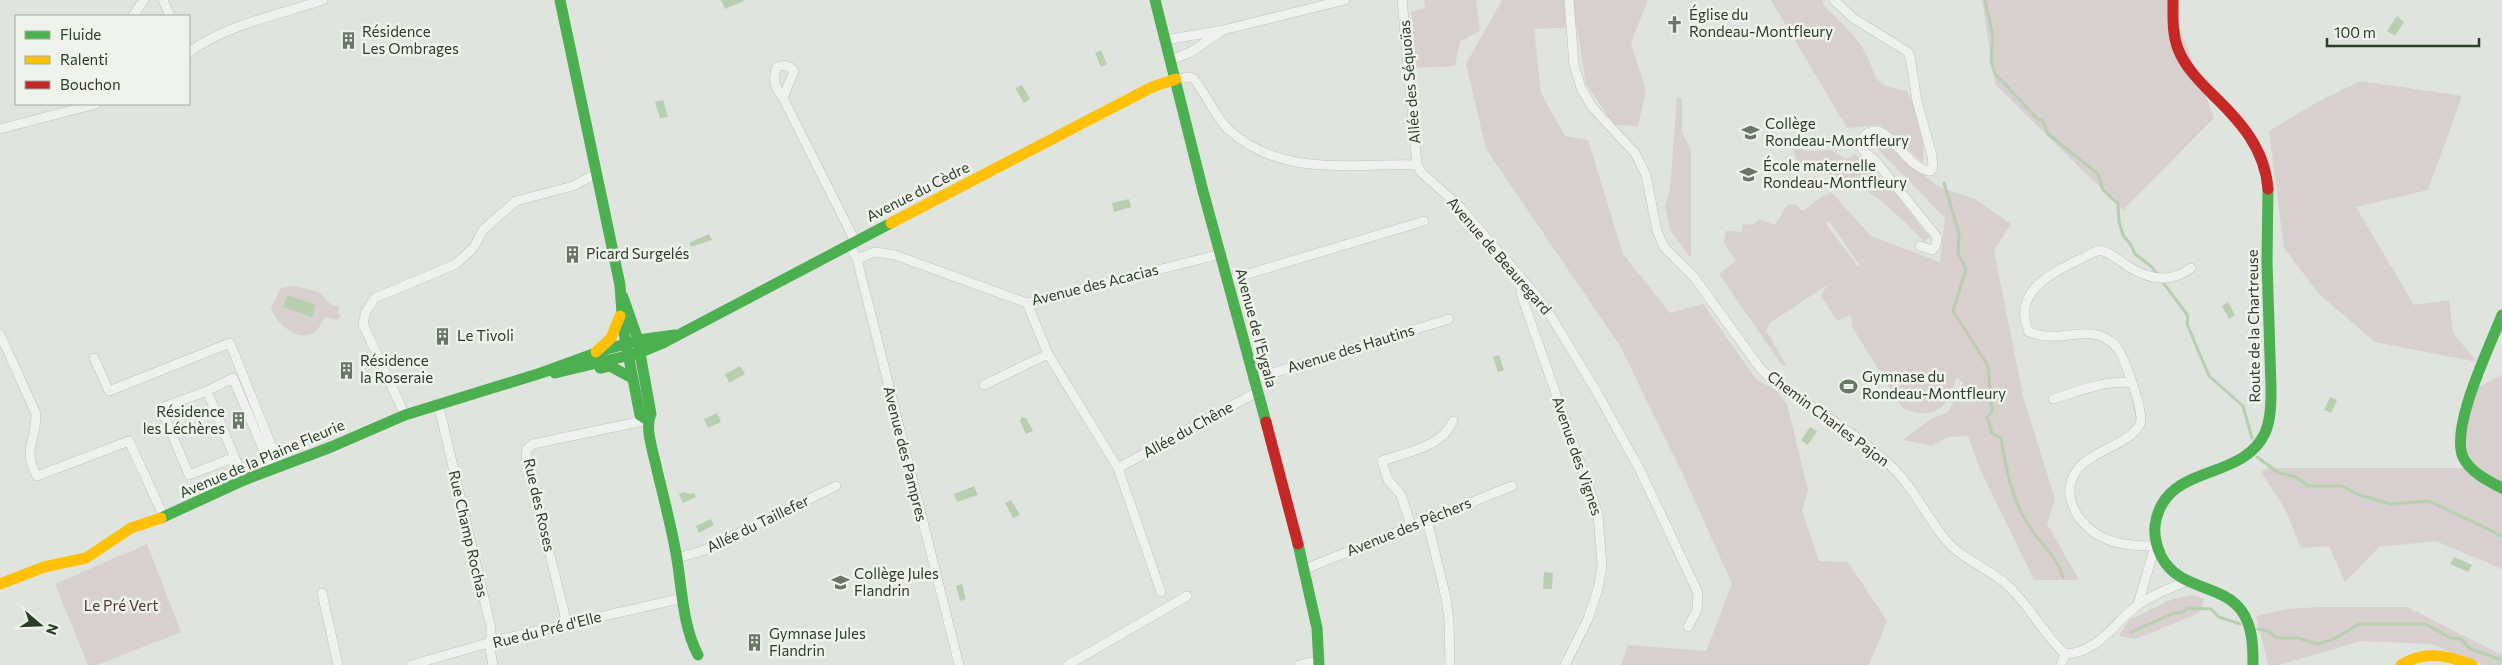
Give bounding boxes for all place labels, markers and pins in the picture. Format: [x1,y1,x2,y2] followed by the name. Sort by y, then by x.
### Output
[1689,4,1833,40] place label: Église du Rondeau-Montfleury
[1665,14,1685,34] church icon: Église du Rondeau-Montfleury
[362,22,459,57] place label: Résidence Les Ombrages
[338,31,358,51] building icon: Résidence Les Ombrages
[1765,114,1909,149] place label: Collège Rondeau-Montfleury
[1741,123,1761,143] school or university icon: Collège Rondeau-Montfleury
[1763,155,1907,191] place label: École maternelle Rondeau-Montfleury
[1739,165,1759,185] school or university icon: École maternelle Rondeau-Montfleury
[562,244,582,264] building icon: Picard Surgelés
[586,244,690,262] place label: Picard Surgelés
[433,326,453,346] building icon: Le Tivoli
[457,326,514,344] place label: Le Tivoli
[360,351,433,386] place label: Résidence la Roseraie
[336,360,356,380] building icon: Résidence la Roseraie
[1862,367,2006,402] place label: Gymnase du Rondeau-Montfleury
[1838,376,1858,396] sports icon: Gymnase du Rondeau-Montfleury
[143,402,225,437] place label: Résidence les Léchères
[229,411,249,431] building icon: Résidence les Léchères
[854,564,939,599] place label: Collège Jules Flandrin
[830,573,850,593] school or university icon: Collège Jules Flandrin
[769,624,866,659] place label: Gymnase Jules Flandrin
[745,633,765,653] building icon: Gymnase Jules Flandrin

